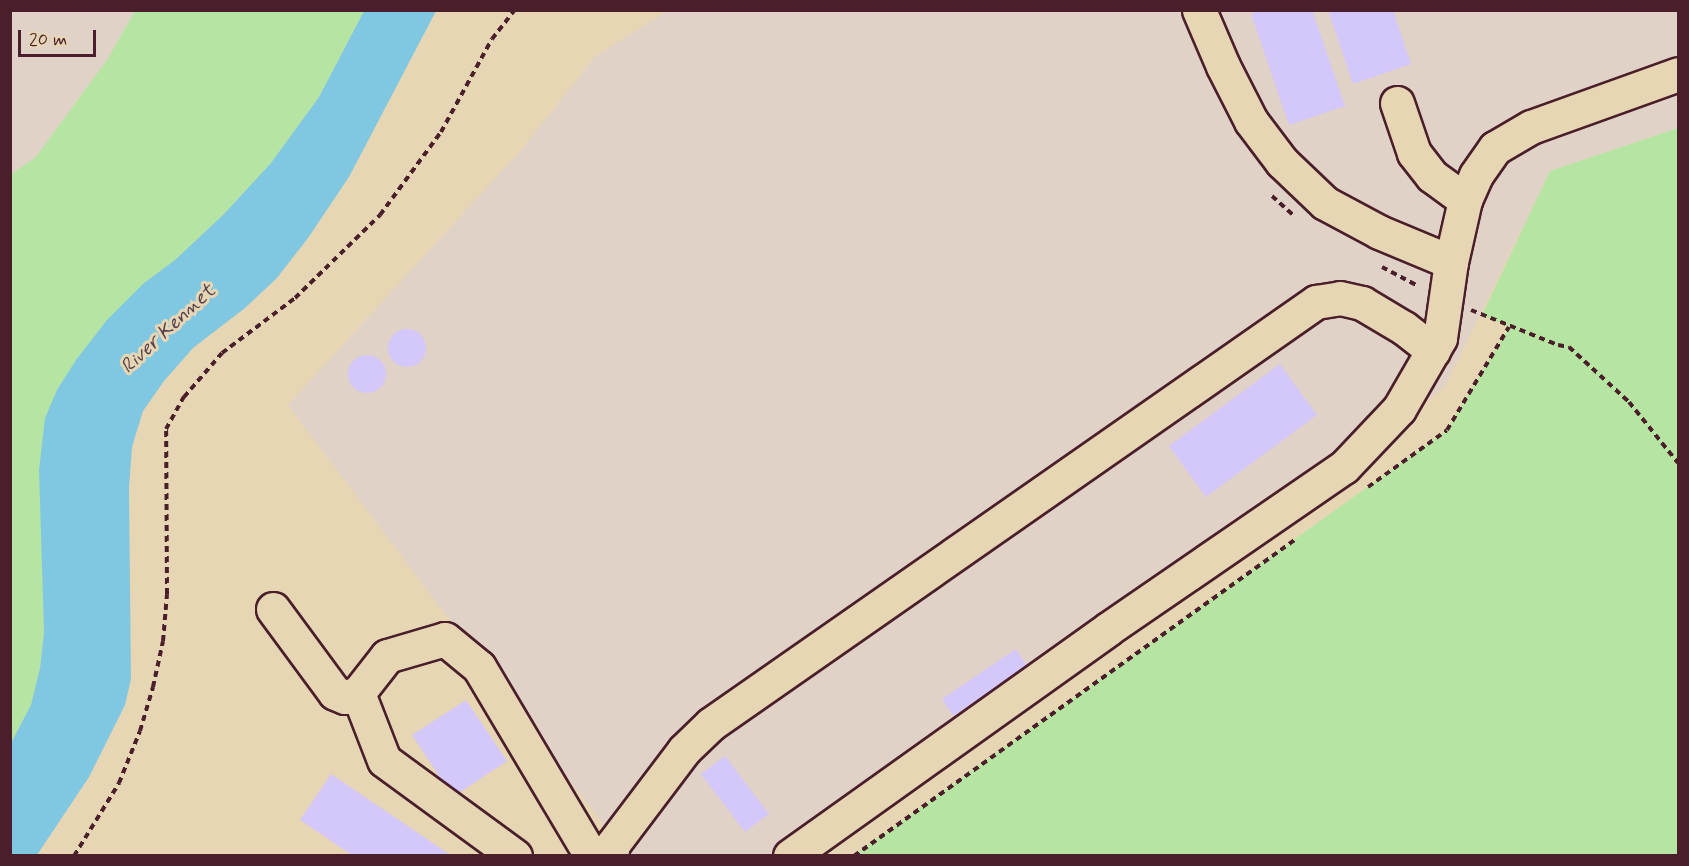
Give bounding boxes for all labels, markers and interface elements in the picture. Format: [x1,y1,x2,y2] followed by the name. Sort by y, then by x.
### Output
[21,18,99,56] scale bar
[29,28,67,52] text: 20 m
[116,279,220,379] water label: River Kennet

